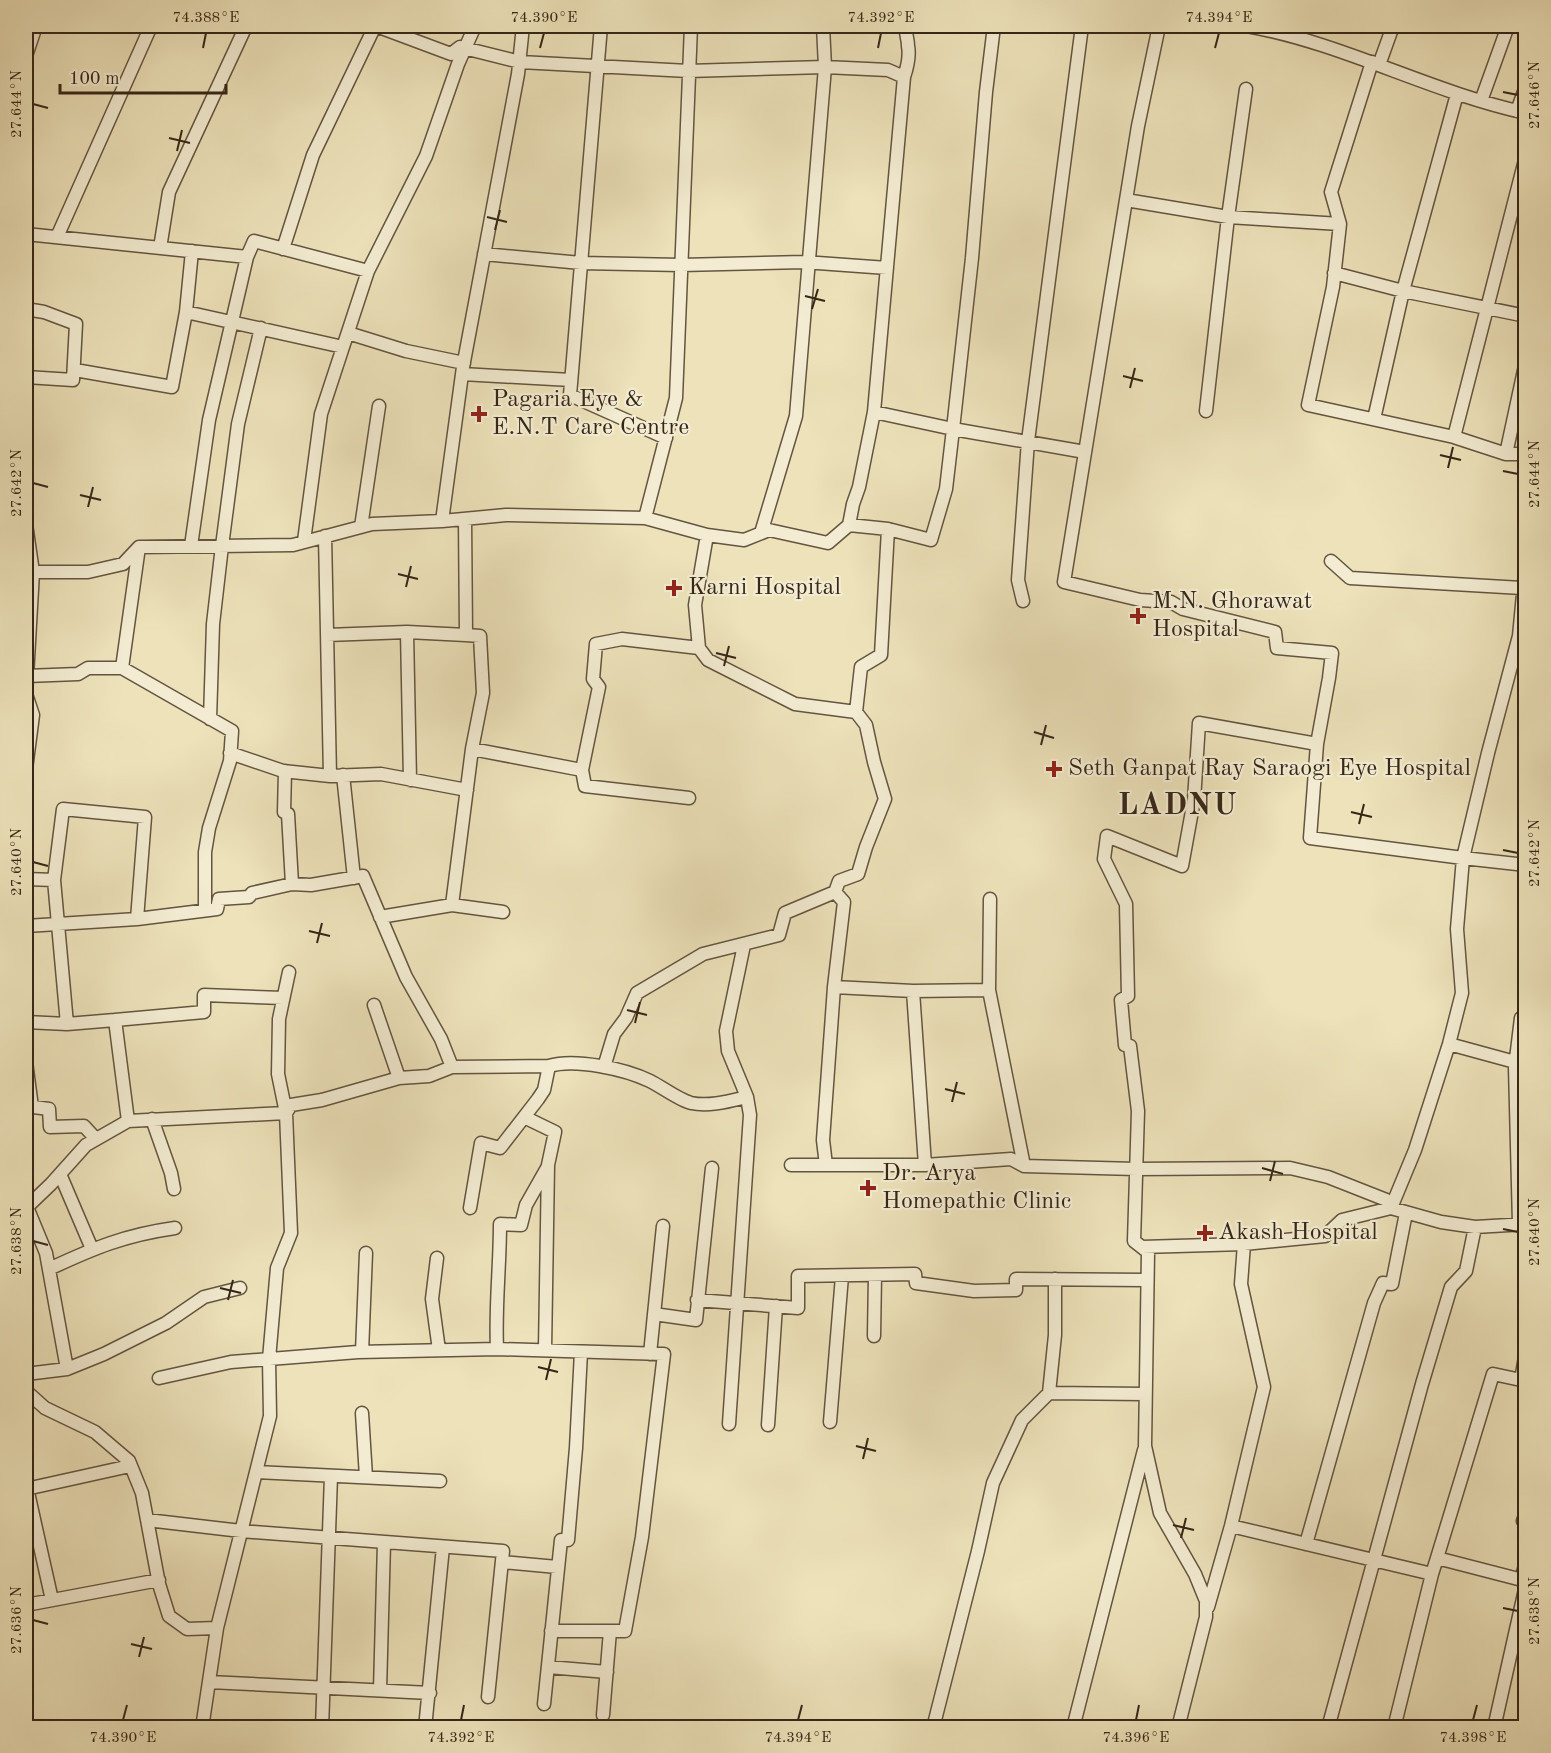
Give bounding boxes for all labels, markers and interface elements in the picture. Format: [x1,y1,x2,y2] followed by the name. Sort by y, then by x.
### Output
[173,11,239,26] text: 74.388°E
[511,11,577,26] text: 74.390°E
[848,11,914,26] text: 74.392°E
[1186,11,1252,26] text: 74.394°E
[60,57,226,95] scale bar
[1528,61,1543,129] text: 27.646°N
[10,70,25,138] text: 27.644°N
[69,70,120,88] text: 100 m
[492,388,689,440] place label: Pagaria Eye & E.N.T Care Centre
[470,405,488,423] marker: Pagaria Eye & E.N.T Care Centre
[1528,440,1543,508] text: 27.644°N
[10,449,25,517] text: 27.642°N
[688,576,841,600] place label: Karni Hospital
[665,579,683,597] marker: Karni Hospital
[1152,590,1312,642] place label: M.N. Ghorawat Hospital
[1129,607,1147,625] marker: M.N. Ghorawat Hospital
[1068,757,1471,781] place label: Seth Ganpat Ray Saraogi Eye Hospital
[1045,760,1063,778] marker: Seth Ganpat Ray Saraogi Eye Hospital
[1118,791,1238,821] district label: LADNU
[1528,819,1543,887] text: 27.642°N
[10,828,25,896] text: 27.640°N
[882,1162,1071,1214] place label: Dr. Arya Homepathic Clinic
[859,1179,877,1197] marker: Dr. Arya Homepathic Clinic
[1528,1198,1543,1266] text: 27.640°N
[10,1207,25,1275] text: 27.638°N
[1218,1221,1378,1245] place label: Akash Hospital
[1196,1224,1214,1242] marker: Akash Hospital
[1528,1577,1543,1645] text: 27.638°N
[10,1586,25,1654] text: 27.636°N
[90,1731,156,1746] text: 74.390°E
[428,1731,494,1746] text: 74.392°E
[765,1731,831,1746] text: 74.394°E
[1103,1731,1169,1746] text: 74.396°E
[1440,1731,1506,1746] text: 74.398°E

